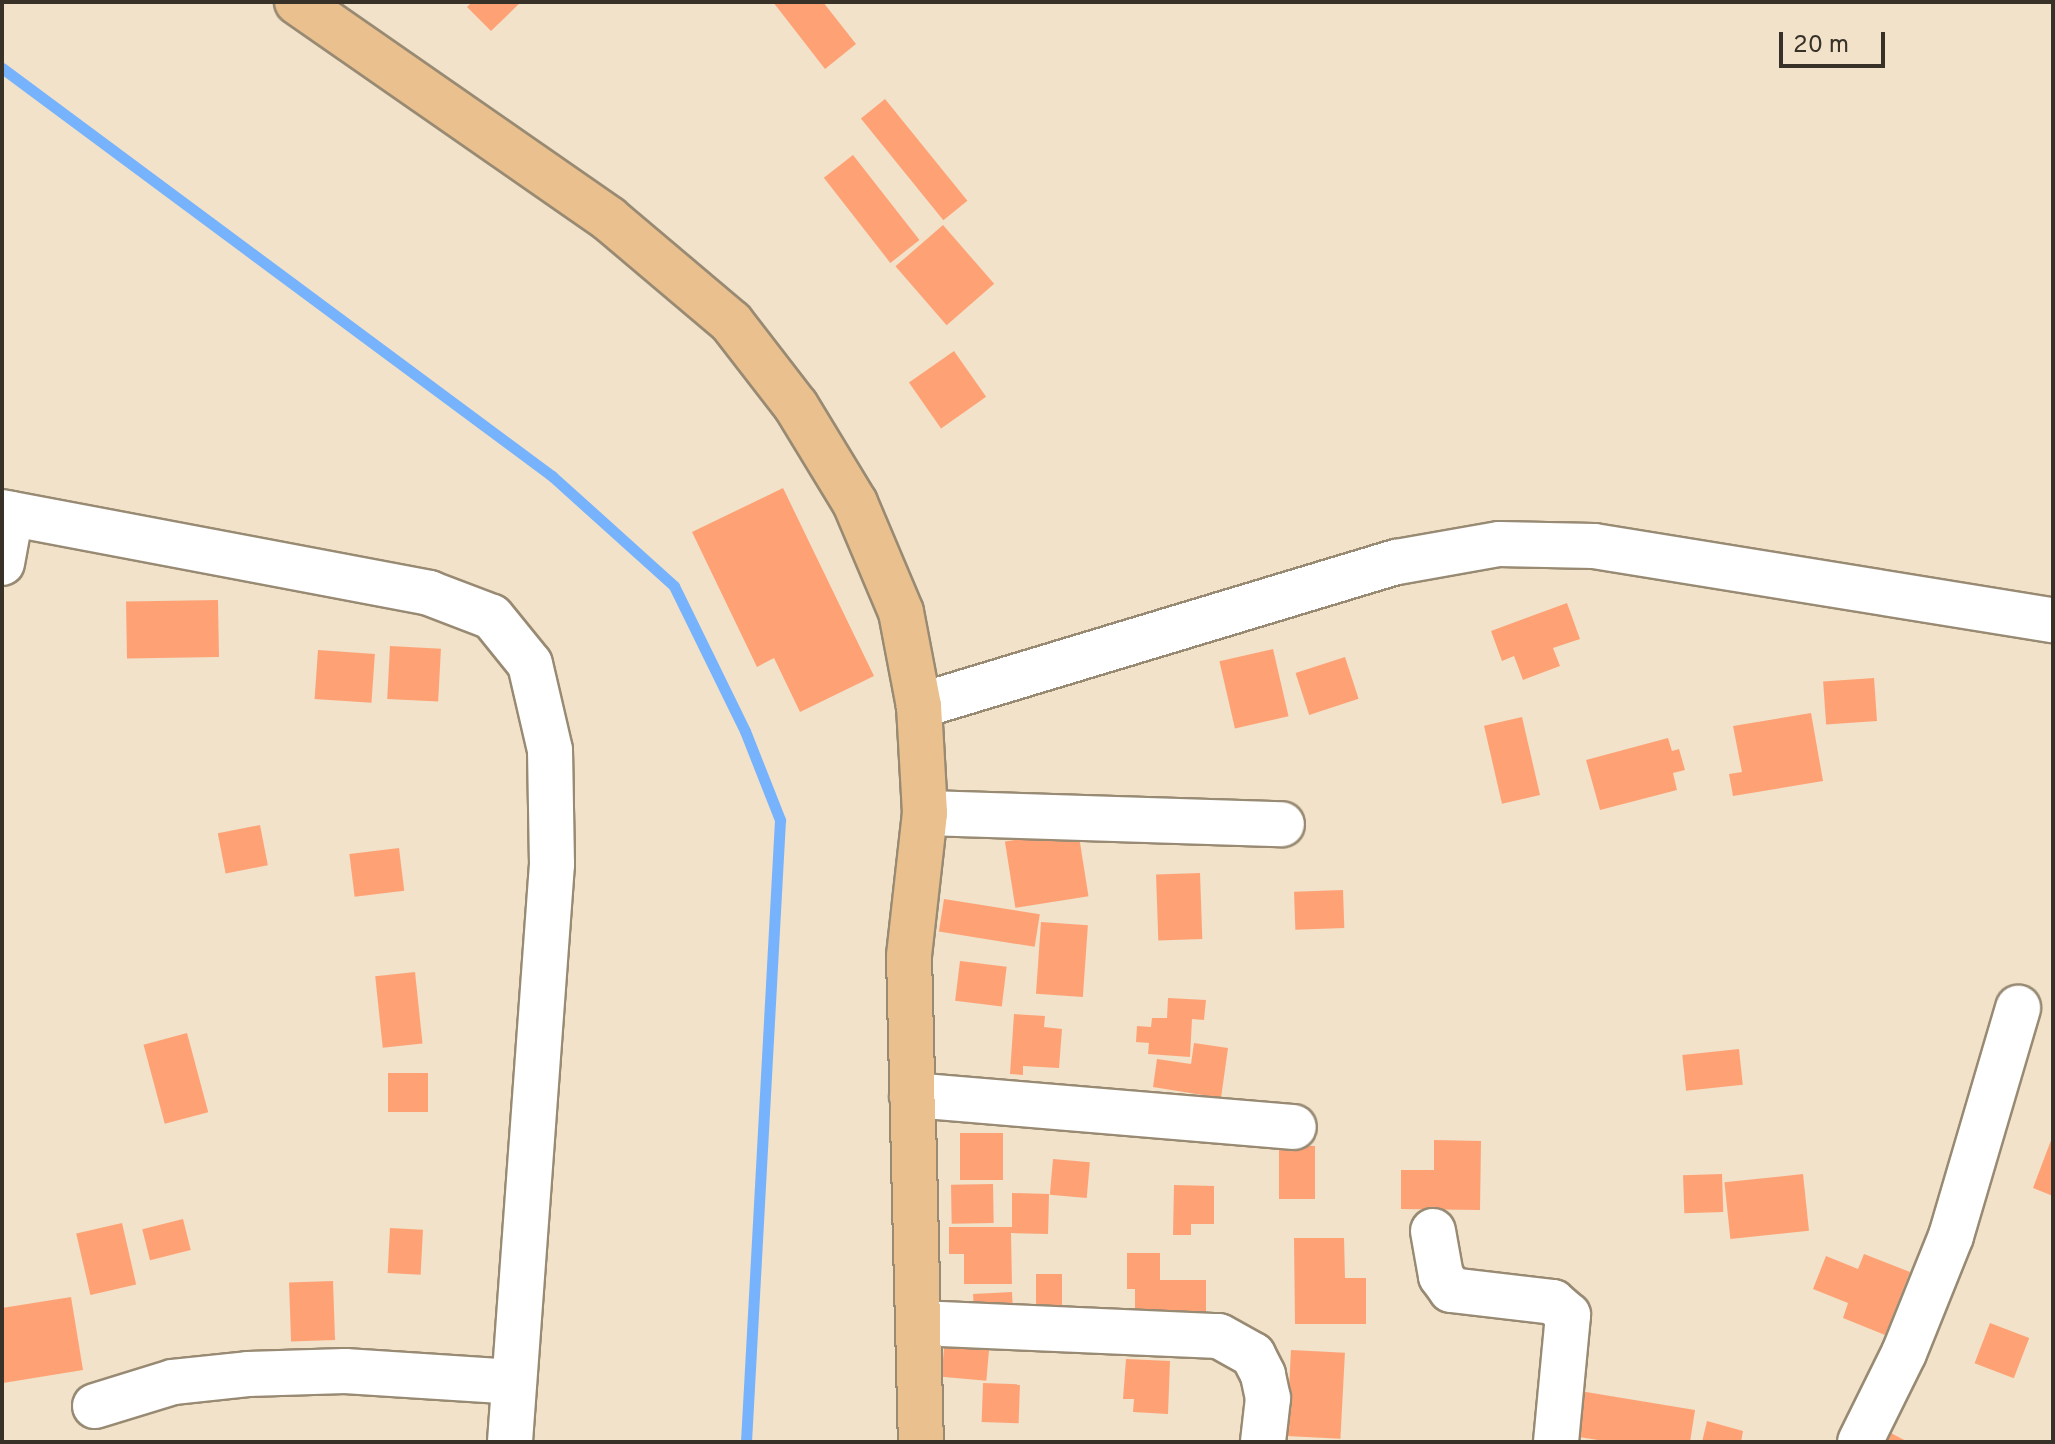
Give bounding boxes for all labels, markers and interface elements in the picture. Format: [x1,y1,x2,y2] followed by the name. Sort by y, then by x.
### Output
[1783,16,1889,66] scale bar
[1793,31,1849,61] text: 20 m

